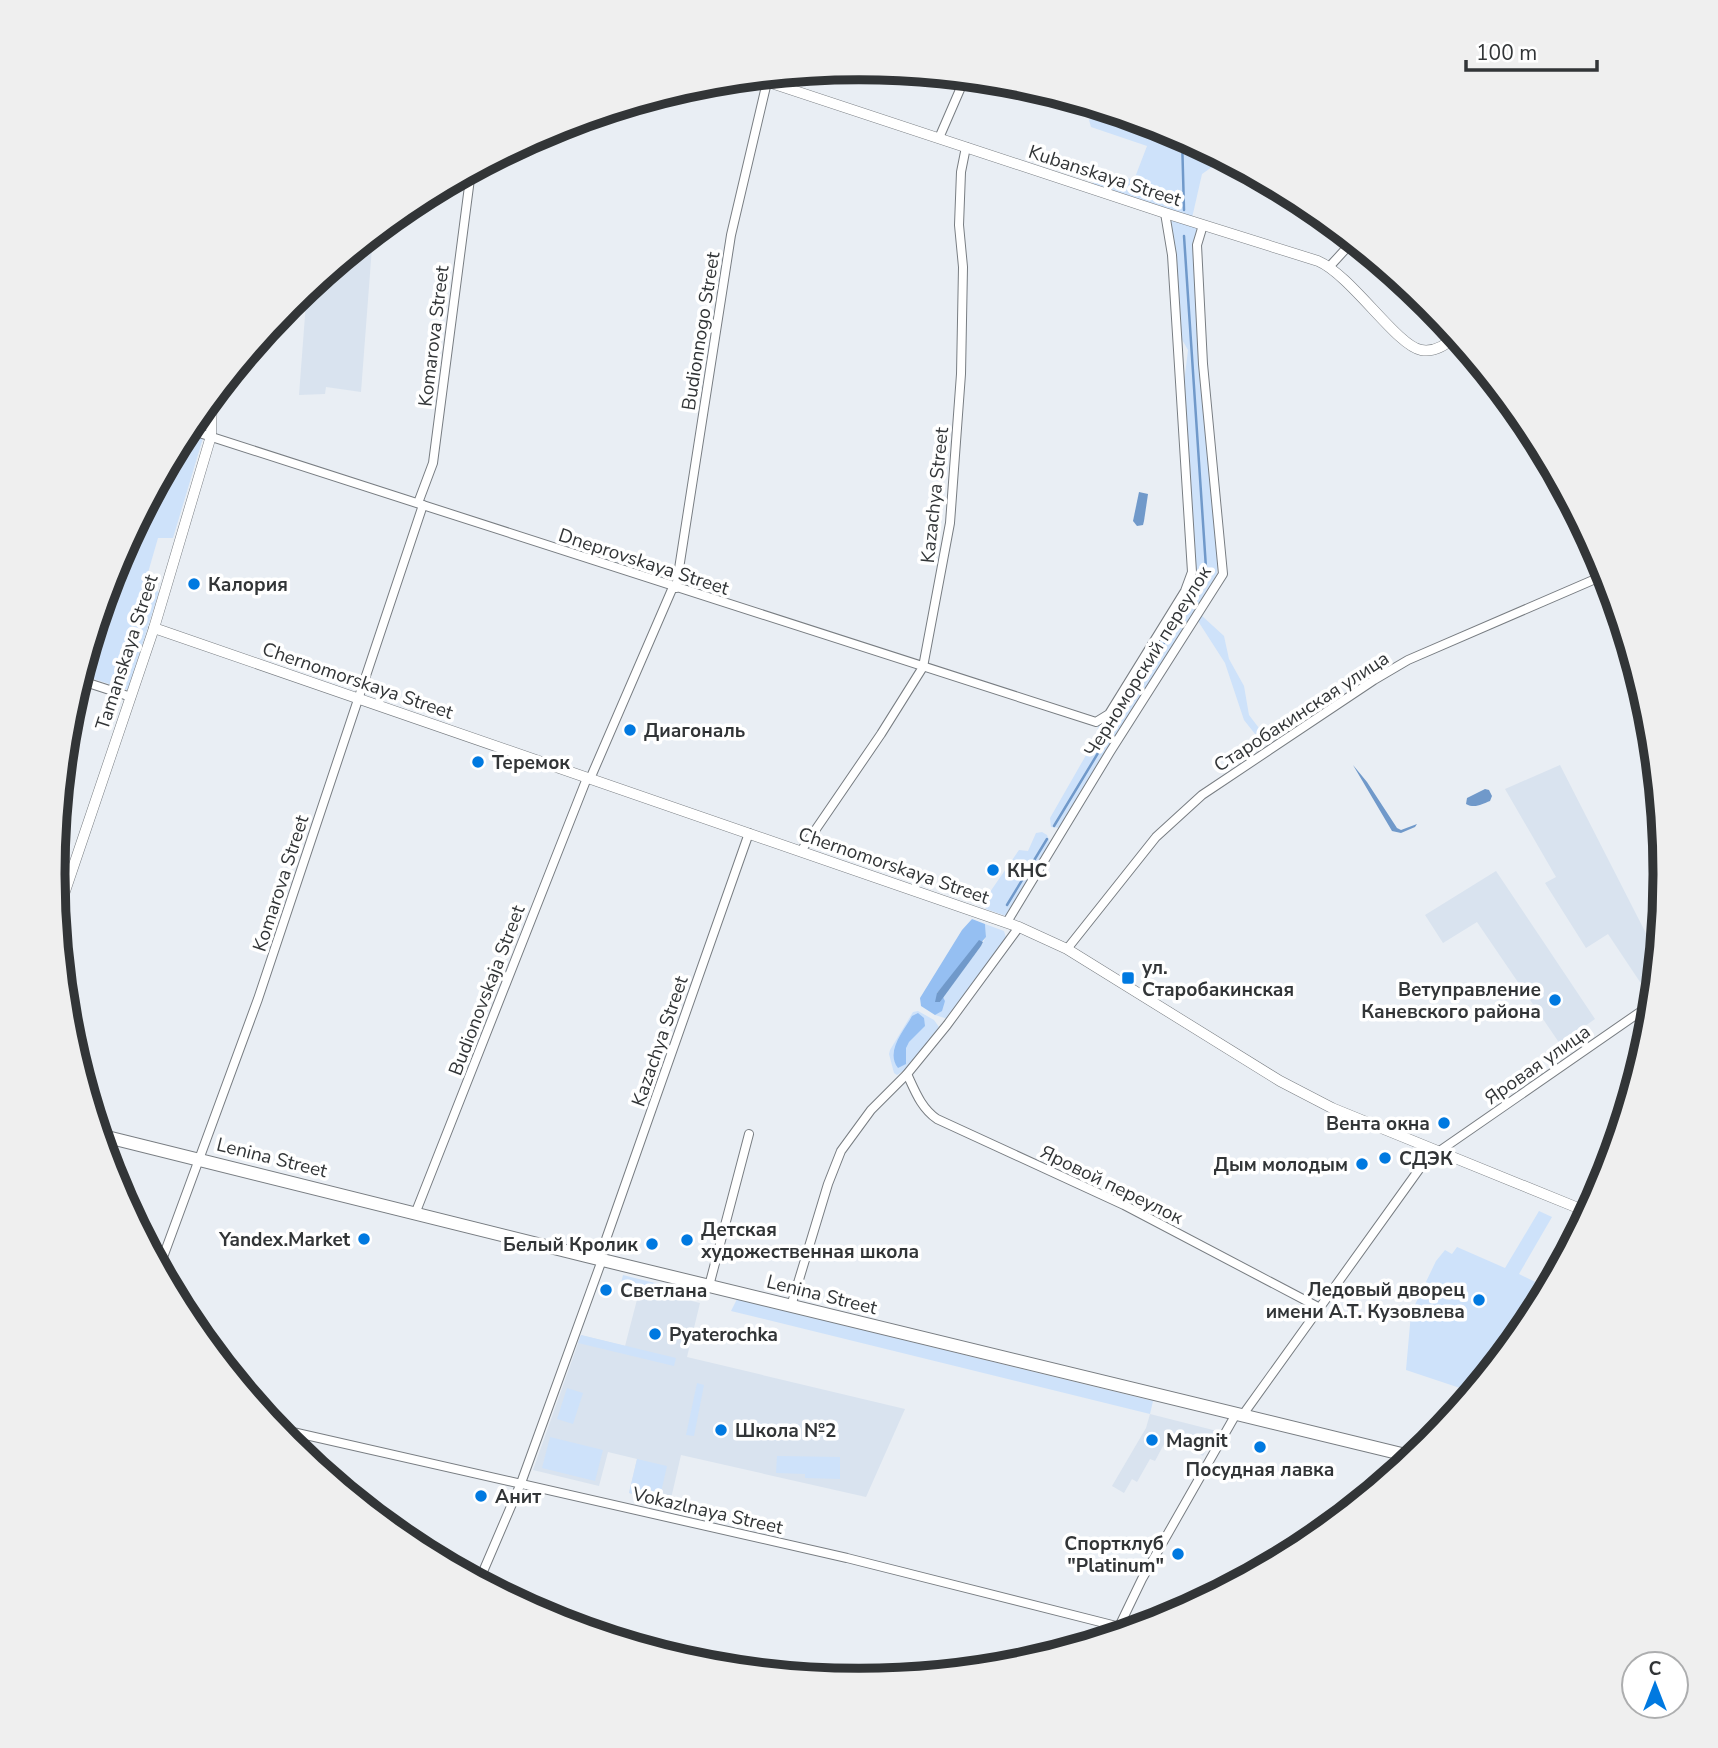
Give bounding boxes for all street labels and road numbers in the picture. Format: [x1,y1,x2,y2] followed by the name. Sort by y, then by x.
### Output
[1025,139,1185,213] street label: Kubanskaya Street
[676,250,726,412] street label: Budionnogo Street
[412,264,456,408] street label: Komarova Street
[915,425,955,564] street label: Kazachya Street
[555,522,733,602] street label: Dneprovskaya Street
[1078,561,1217,762] street label: Черноморский переулок
[90,571,164,733] street label: Tamanskaya Street
[259,636,457,726] street label: Chernomorskaya Street
[1209,645,1394,778] street label: Старобакинская улица
[247,811,315,955] street label: Komarova Street
[795,821,993,911] street label: Chernomorskaya Street
[442,901,531,1079] street label: Budionovskaja Street
[625,972,695,1110] street label: Kazachya Street
[1480,1019,1596,1111] street label: Яровая улица
[214,1132,330,1184] street label: Lenina Street
[1036,1139,1187,1231] street label: Яровой переулок
[764,1269,880,1321] street label: Lenina Street
[629,1481,786,1541] street label: Vokazlnaya Street

